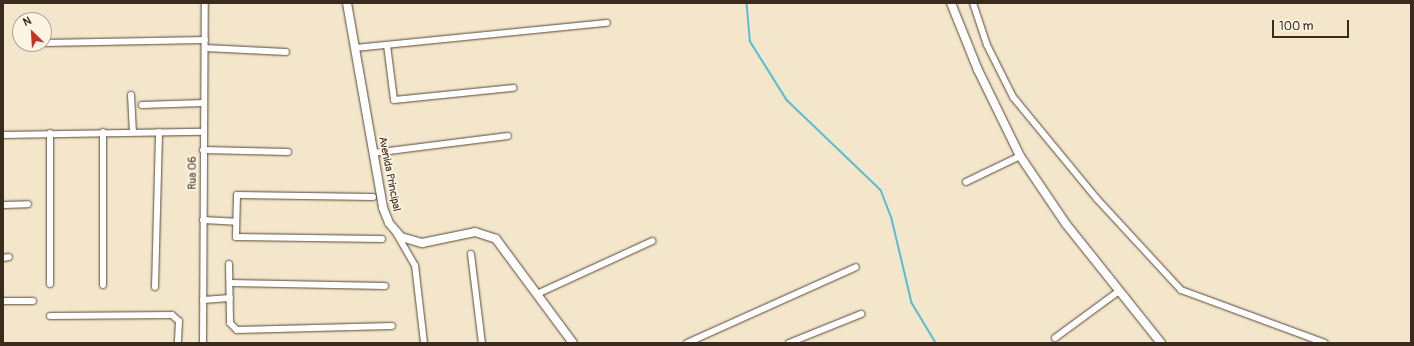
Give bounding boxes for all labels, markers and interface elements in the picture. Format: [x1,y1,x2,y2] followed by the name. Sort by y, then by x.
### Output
[12,12,52,52] north arrow
[1274,12,1351,38] scale bar
[21,14,33,29] text: N
[1279,19,1313,34] text: 100 m
[375,135,403,213] street label: Avenida Principal
[186,156,200,190] street label: Rua 06

